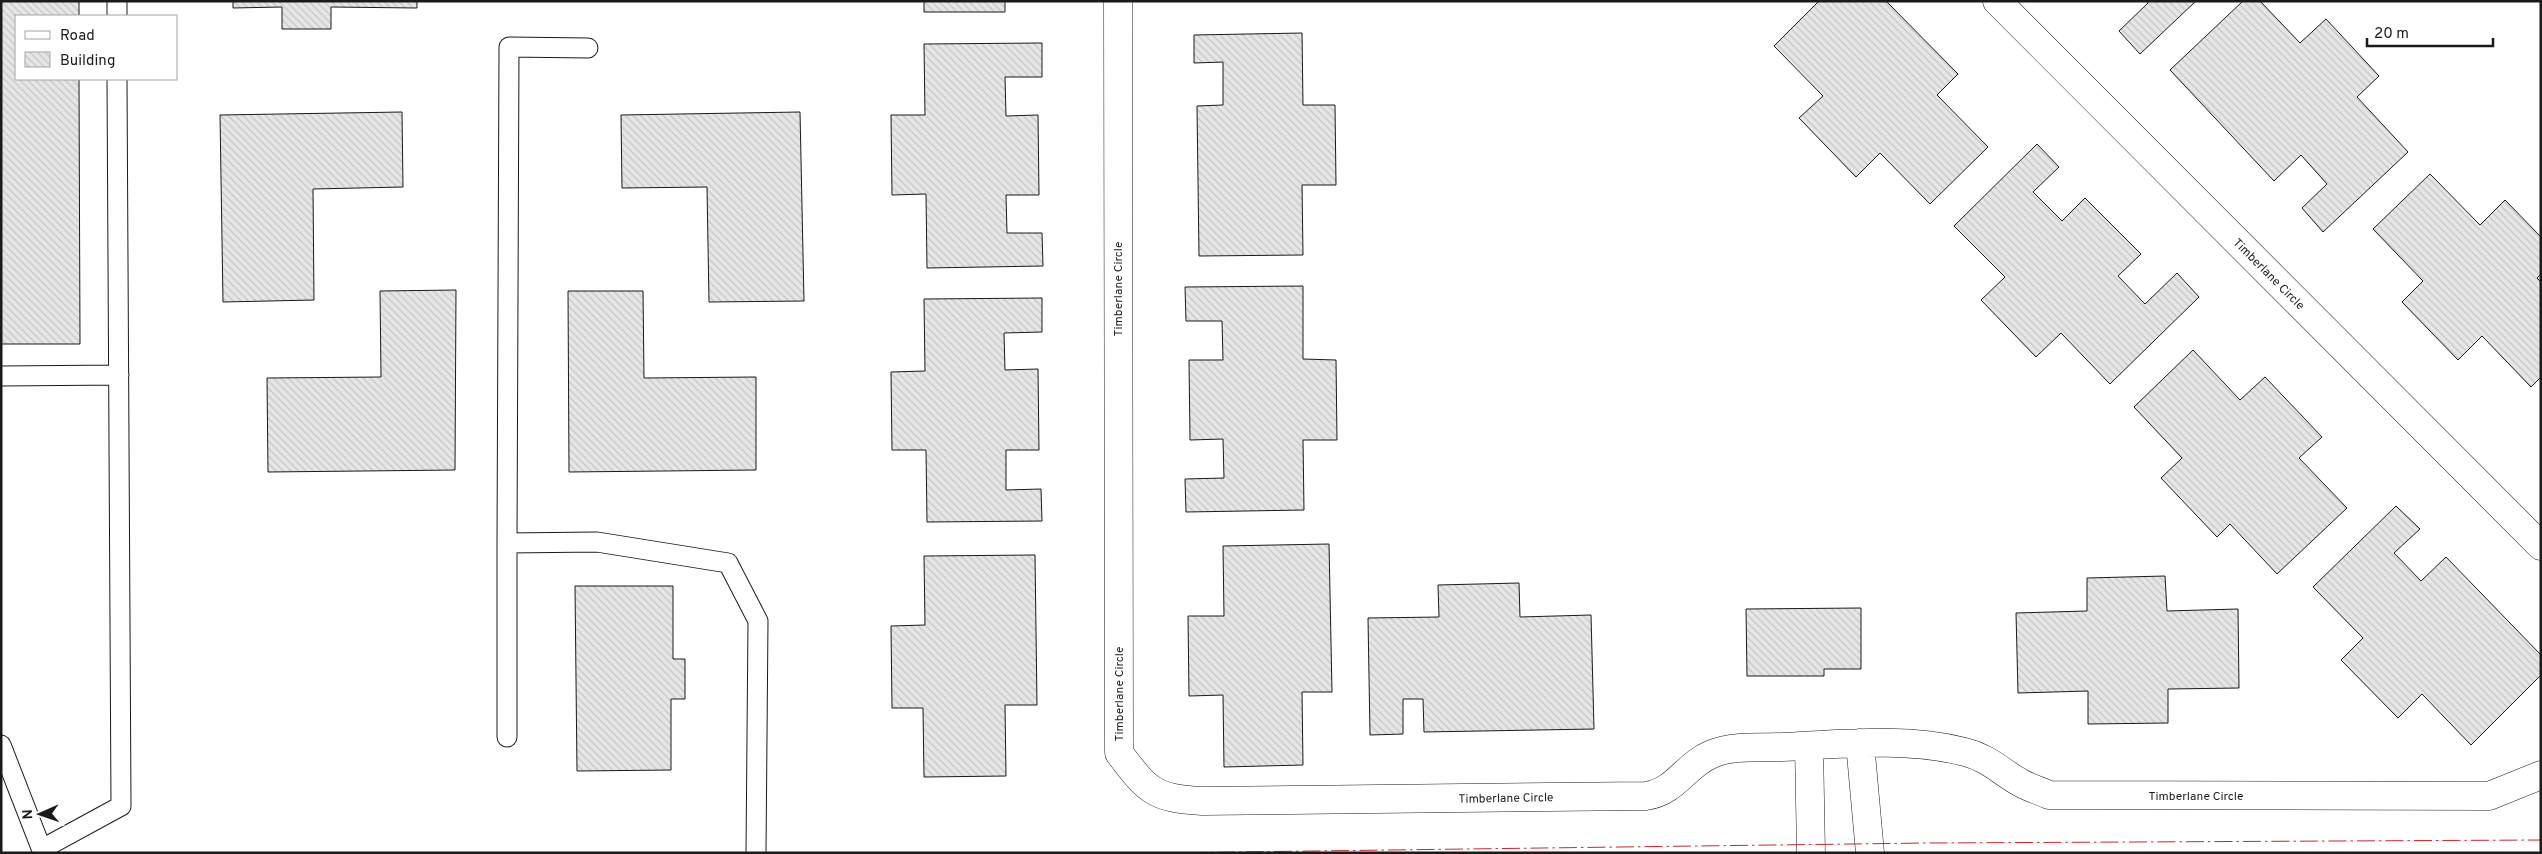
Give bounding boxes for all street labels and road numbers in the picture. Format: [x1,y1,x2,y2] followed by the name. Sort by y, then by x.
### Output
[2229,235,2308,314] street label: Timberlane Circle
[1111,242,1127,336] street label: Timberlane Circle
[1112,647,1128,741] street label: Timberlane Circle
[2149,789,2243,805] street label: Timberlane Circle
[1458,790,1554,808] street label: Timberlane Circle

